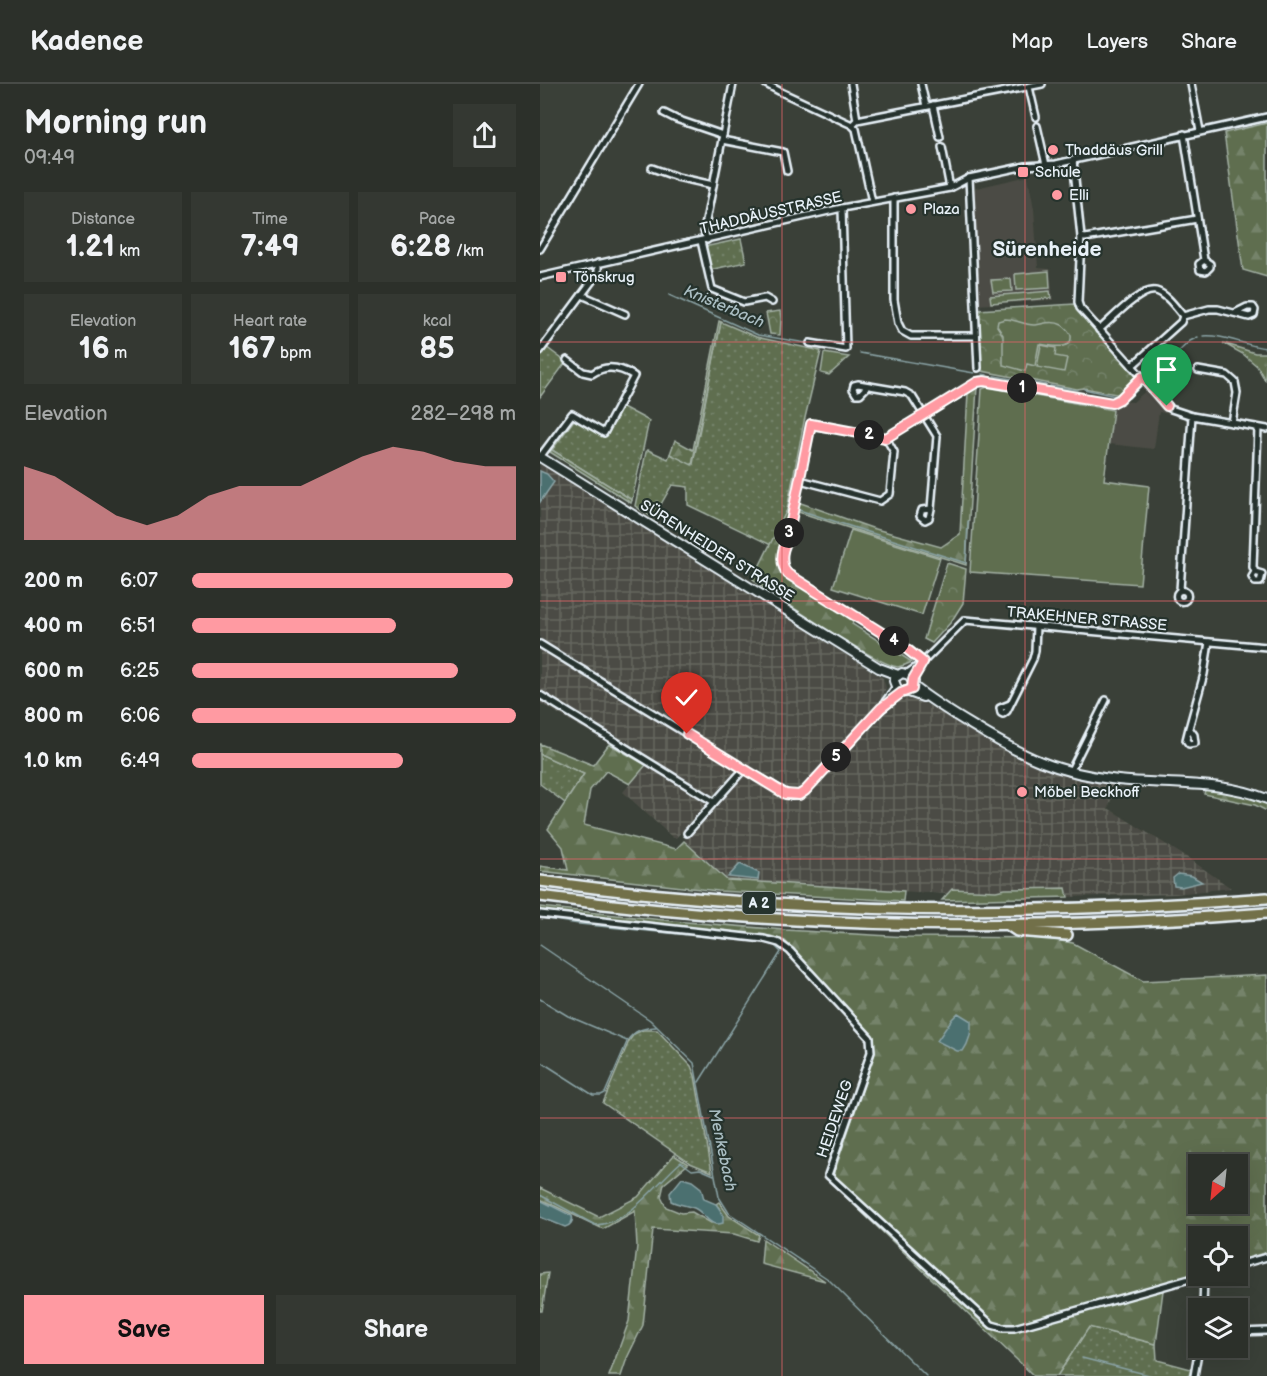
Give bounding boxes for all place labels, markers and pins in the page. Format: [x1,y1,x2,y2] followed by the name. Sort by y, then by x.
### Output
[1065,141,1163,160] place label: Thaddäus Grill
[1046,143,1060,157] marker: Thaddäus Grill
[1035,163,1081,182] place label: Schule
[1016,165,1030,179] marker: Schule
[1069,186,1089,205] place label: Elli
[1050,188,1064,202] marker: Elli
[923,200,960,219] place label: Plaza
[904,202,918,216] marker: Plaza
[573,268,635,287] place label: Tönskrug
[554,270,568,284] marker: Tönskrug
[1141,344,1192,406] pin
[1007,373,1037,403] pin: 1
[854,420,884,450] pin: 2
[774,518,804,548] pin: 3
[879,626,909,656] pin: 4
[661,672,712,734] pin
[821,742,851,772] pin: 5
[1034,783,1140,802] place label: Möbel Beckhoff
[1015,785,1029,799] marker: Möbel Beckhoff

